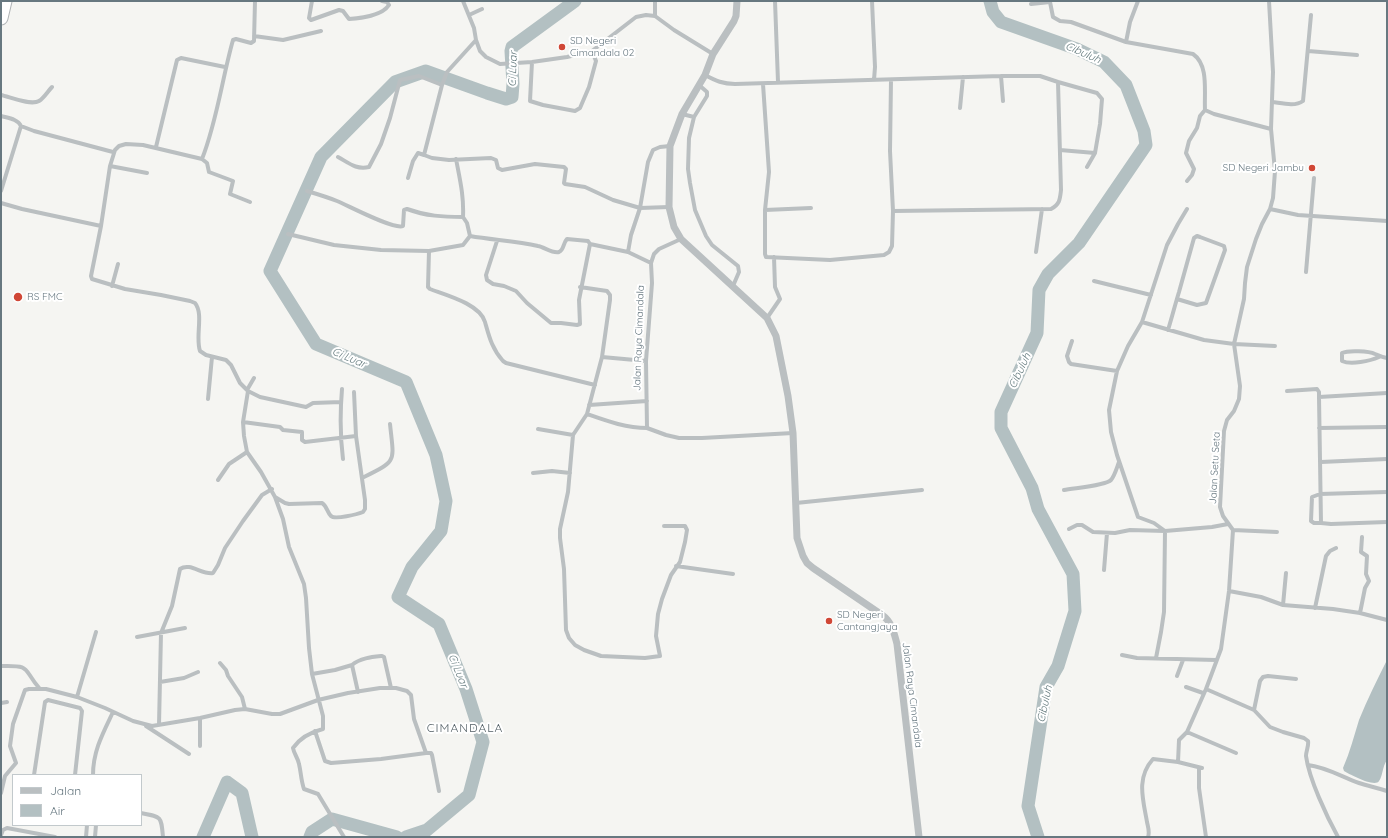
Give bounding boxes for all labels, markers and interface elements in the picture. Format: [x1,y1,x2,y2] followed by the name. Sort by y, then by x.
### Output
[570,35,634,58] place label: SD Negeri Cimandala 02
[1063,39,1103,67] water label: Cibuluh
[557,42,567,52] marker: SD Negeri Cimandala 02
[506,51,520,87] water label: Ci Luar
[1223,162,1304,174] place label: SD Negeri Jambu
[1307,163,1317,173] marker: SD Negeri Jambu
[631,285,647,391] street label: Jalan Raya Cimandala
[12,291,24,303] marker: RS FMC
[27,291,63,303] place label: RS FMC
[330,345,368,371] water label: Ci Luar
[1006,351,1034,391] water label: Cibuluh
[1207,432,1223,504] street label: Jalan Setu Seta
[837,609,897,632] place label: SD Negeri Cantangjaya
[824,616,834,626] marker: SD Negeri Cantangjaya
[900,642,924,748] street label: Jalan Raya Cimandala
[445,652,471,690] water label: Ci Luar
[1035,684,1055,724] water label: Cibuluh
[427,721,503,735] district label: CIMANDALA
[12,774,142,826] legend
[50,783,81,798] text: Jalan
[50,803,65,818] text: Air

